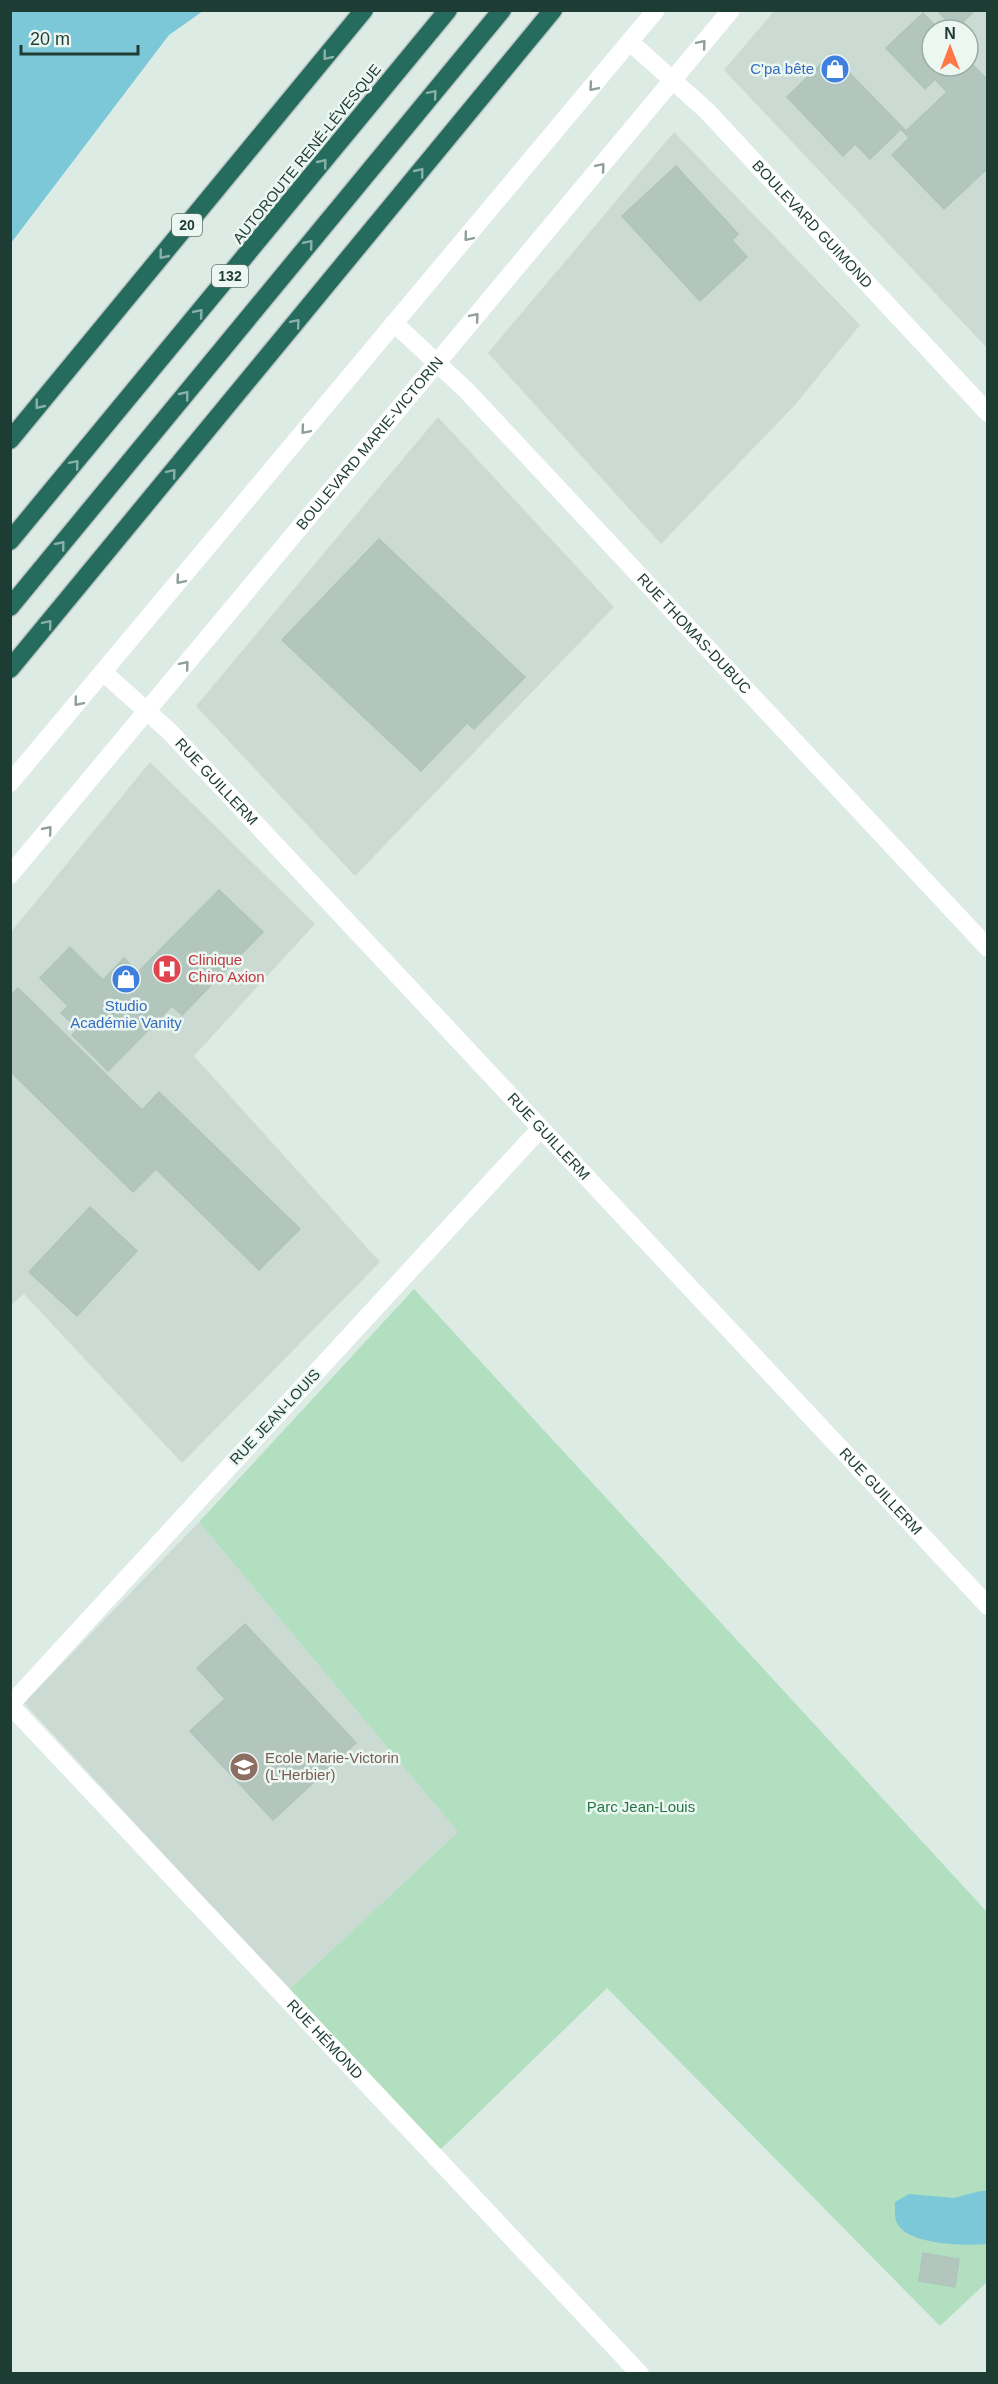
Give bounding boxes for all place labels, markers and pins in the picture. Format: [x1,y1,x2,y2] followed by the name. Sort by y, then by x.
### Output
[819,53,851,85] shop icon: C'pa bête
[750,60,814,77] place label: C'pa bête
[188,951,265,985] place label: Clinique Chiro Axion
[151,953,183,985] hospital icon: Clinique Chiro Axion
[110,963,142,995] shop icon: Studio Académie Vanity
[70,997,182,1031] place label: Studio Académie Vanity
[265,1749,399,1783] place label: Ecole Marie-Victorin (L'Herbier)
[228,1751,260,1783] school or university icon: Ecole Marie-Victorin (L'Herbier)

